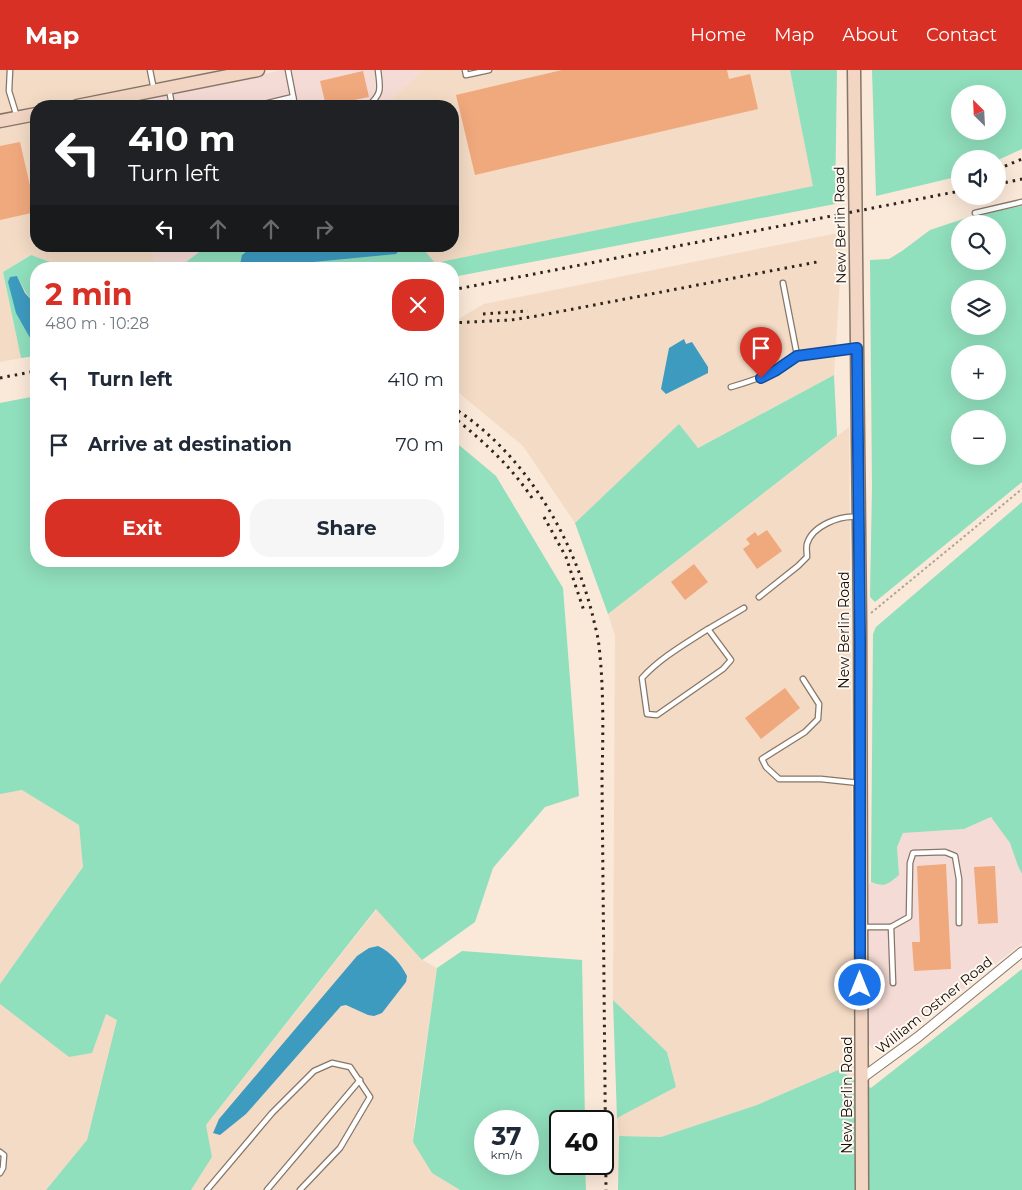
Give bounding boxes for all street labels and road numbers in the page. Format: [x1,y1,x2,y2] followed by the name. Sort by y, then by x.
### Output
[830,166,850,284] street label: New Berlin Road
[835,571,853,689] street label: New Berlin Road
[872,952,996,1058] street label: William Ostner Road
[838,1036,856,1154] street label: New Berlin Road

